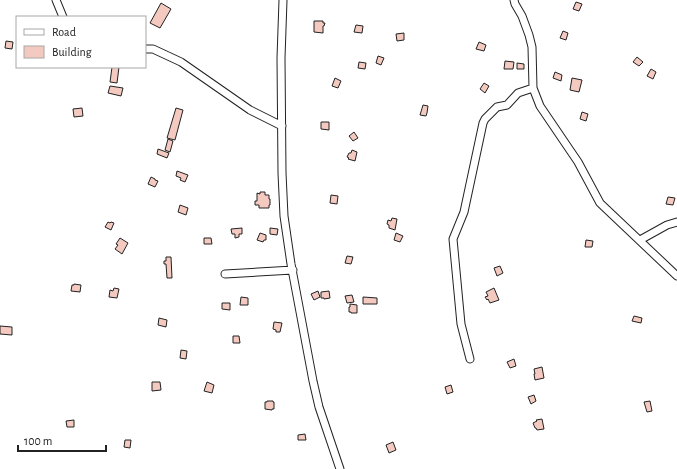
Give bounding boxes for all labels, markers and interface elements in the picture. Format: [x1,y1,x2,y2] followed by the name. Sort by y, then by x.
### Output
[16,16,146,68] legend
[52,26,76,38] text: Road
[52,46,92,58] text: Building
[18,427,106,453] scale bar
[24,435,52,447] text: 100 m

